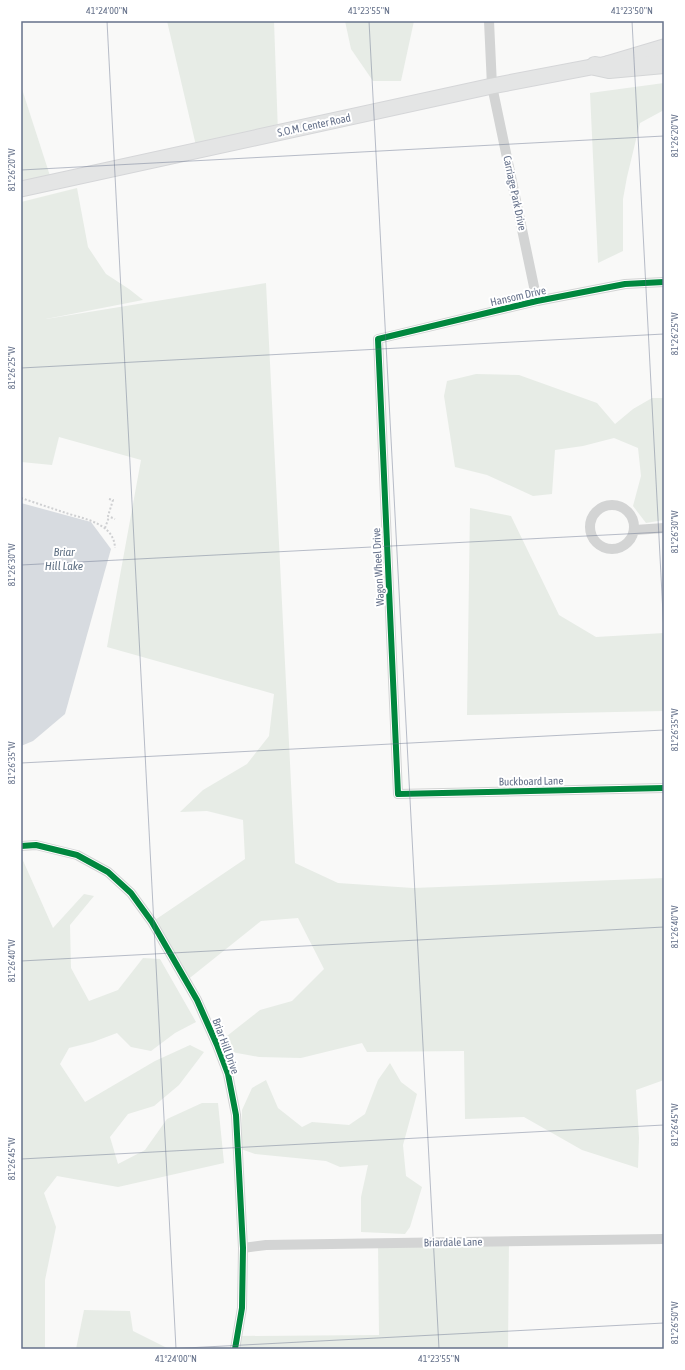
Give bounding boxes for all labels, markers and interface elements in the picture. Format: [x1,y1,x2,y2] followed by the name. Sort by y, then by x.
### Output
[86,5,128,16] text: 41°24'00"N
[348,5,390,16] text: 41°23'55"N
[611,5,653,16] text: 41°23'50"N
[276,111,352,139] street label: S.O.M. Center Road
[669,114,680,158] text: 81°26'20"W
[6,148,17,192] text: 81°26'20"W
[501,154,529,232] street label: Carriage Park Drive
[489,284,547,308] street label: Hansom Drive
[669,312,680,356] text: 81°26'25"W
[6,346,17,390] text: 81°26'25"W
[669,510,680,554] text: 81°26'30"W
[370,528,386,606] street label: Wagon Wheel Drive
[6,543,17,587] text: 81°26'30"W
[45,545,84,573] water label: Briar Hill Lake
[669,708,680,752] text: 81°26'35"W
[6,741,17,785] text: 81°26'35"W
[499,774,563,788] street label: Buckboard Lane
[669,905,680,949] text: 81°26'40"W
[6,939,17,983] text: 81°26'40"W
[210,1016,242,1076] street label: Briar Hill Drive
[669,1103,680,1147] text: 81°26'45"W
[6,1137,17,1181] text: 81°26'45"W
[424,1235,482,1249] street label: Briardale Lane
[669,1301,680,1345] text: 81°26'50"W
[155,1353,197,1364] text: 41°24'00"N
[418,1353,460,1364] text: 41°23'55"N

